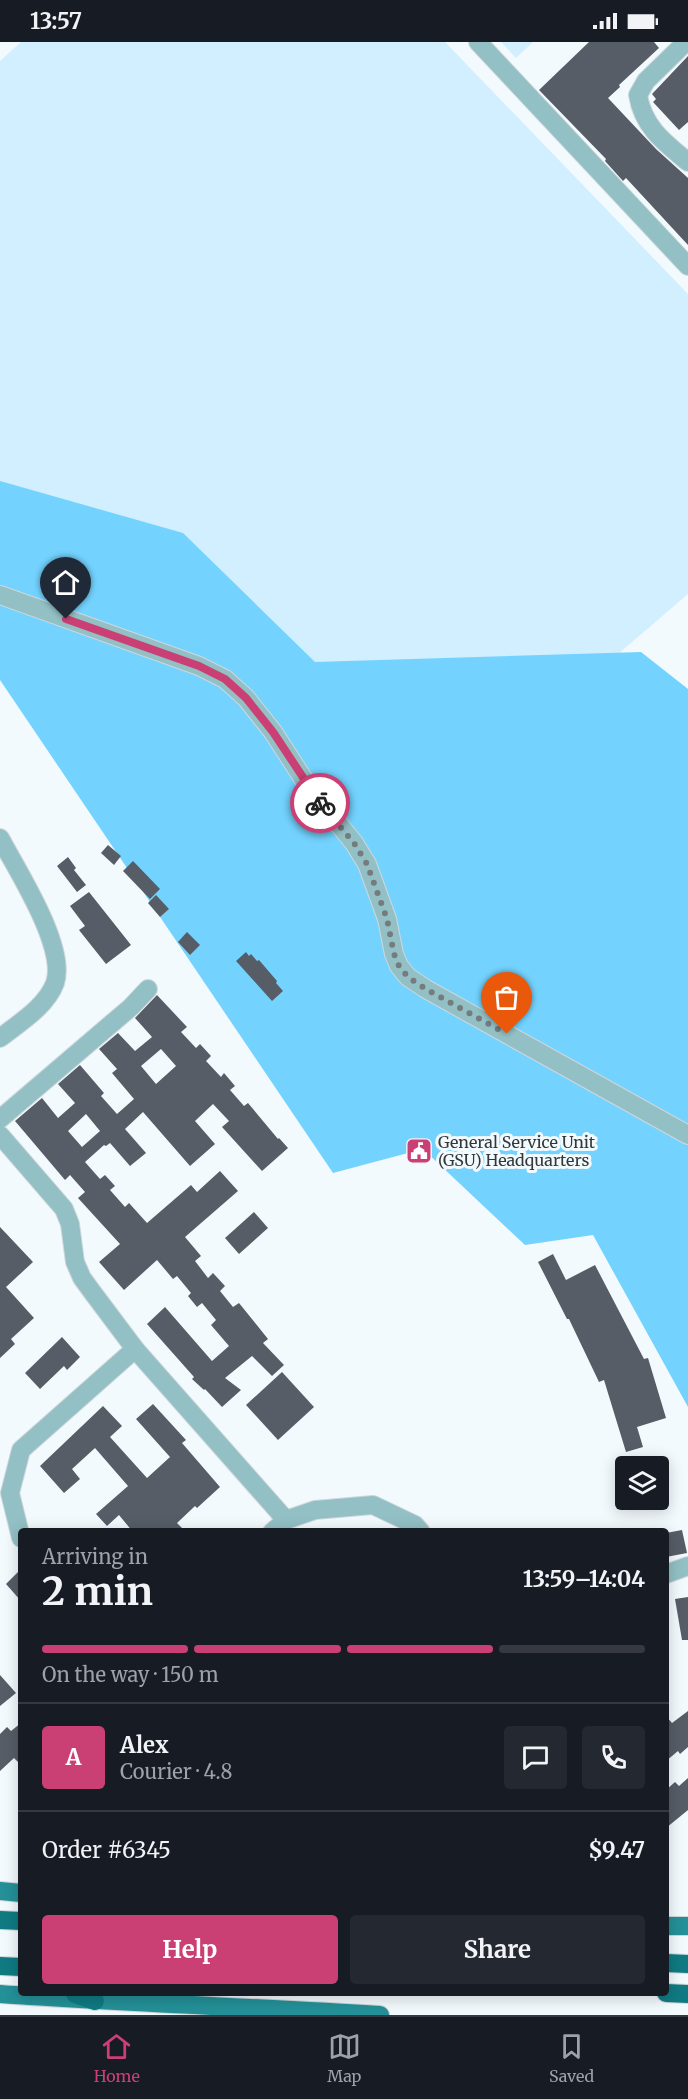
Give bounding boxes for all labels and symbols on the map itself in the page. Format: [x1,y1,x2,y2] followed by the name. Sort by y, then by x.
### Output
[40,557,91,619] pin
[290,773,350,833] courier
[481,972,532,1034] pin
[438,1132,596,1170] place label: General Service Unit (GSU) Headquarters
[404,1136,434,1166] public building icon: General Service Unit (GSU) Headquarters

